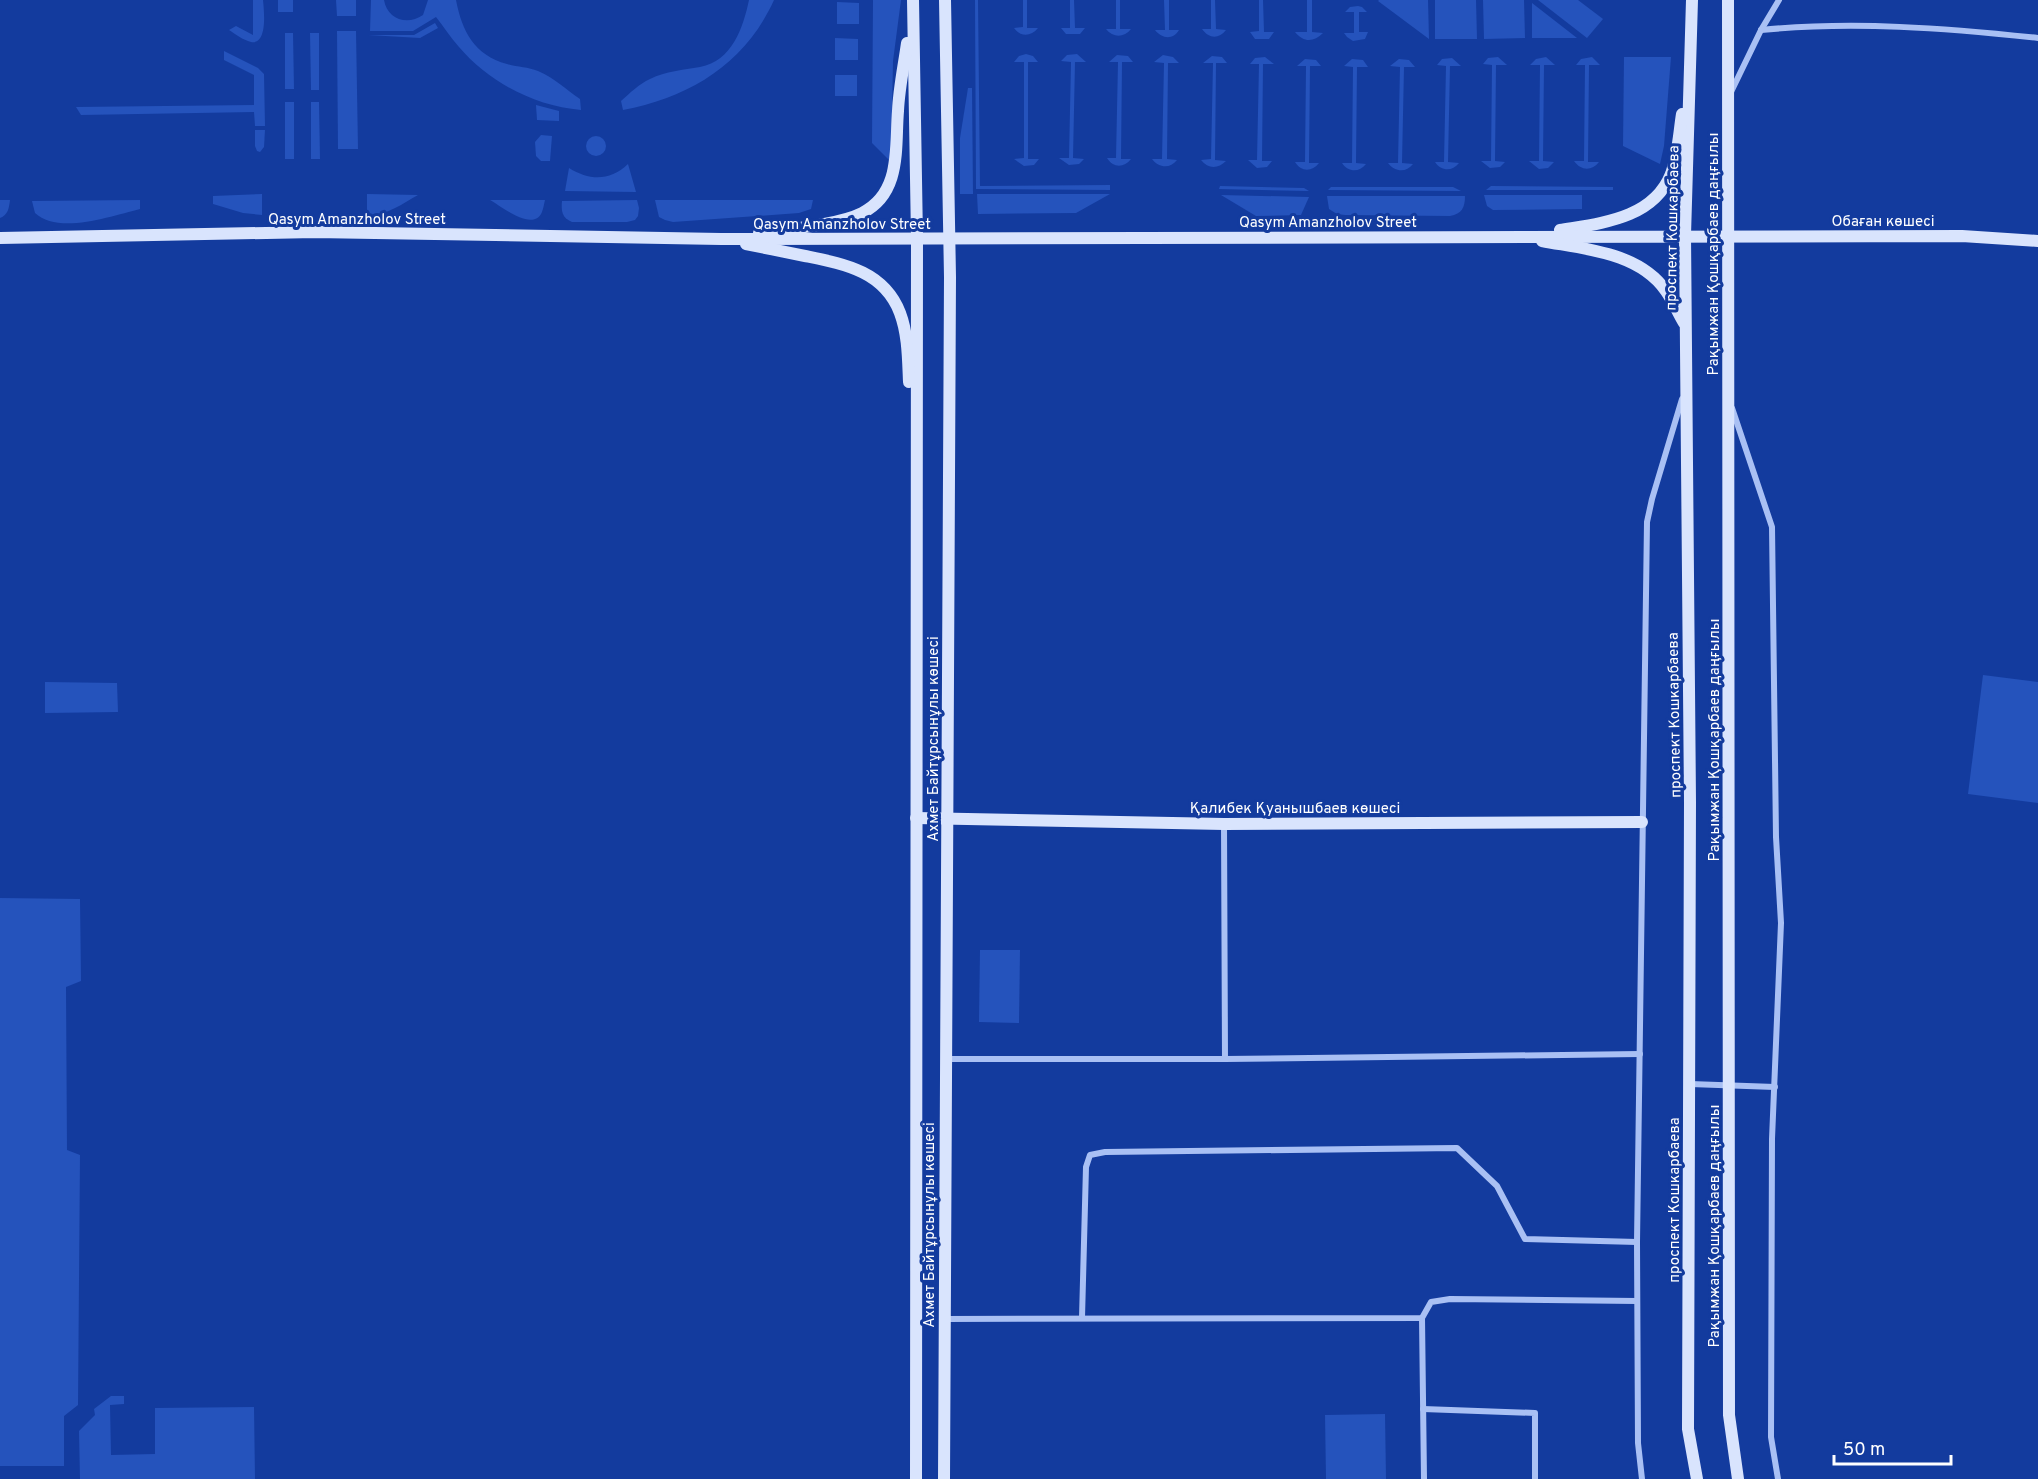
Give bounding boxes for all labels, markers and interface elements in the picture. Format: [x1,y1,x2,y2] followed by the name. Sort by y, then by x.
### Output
[1705,133,1724,375] street label: Рақымжан Қошқарбаев даңғылы
[1663,145,1684,311] street label: проспект Кошкарбаева
[268,211,446,230] street label: Qasym Amanzholov Street
[1832,213,1934,232] street label: Обаған көшесі
[1239,214,1417,233] street label: Qasym Amanzholov Street
[753,216,931,235] street label: Qasym Amanzholov Street
[1706,619,1725,861] street label: Рақымжан Қошқарбаев даңғылы
[1665,632,1686,798] street label: проспект Кошкарбаева
[925,636,944,842] street label: Ахмет Байтұрсынұлы көшесі
[1190,800,1400,819] street label: Қалибек Қуанышбаев көшесі
[1706,1105,1725,1347] street label: Рақымжан Қошқарбаев даңғылы
[1666,1117,1685,1283] street label: проспект Кошкарбаева
[921,1122,940,1328] street label: Ахмет Байтұрсынұлы көшесі
[1834,1428,1951,1466] scale bar
[1843,1439,1885,1462] text: 50 m

